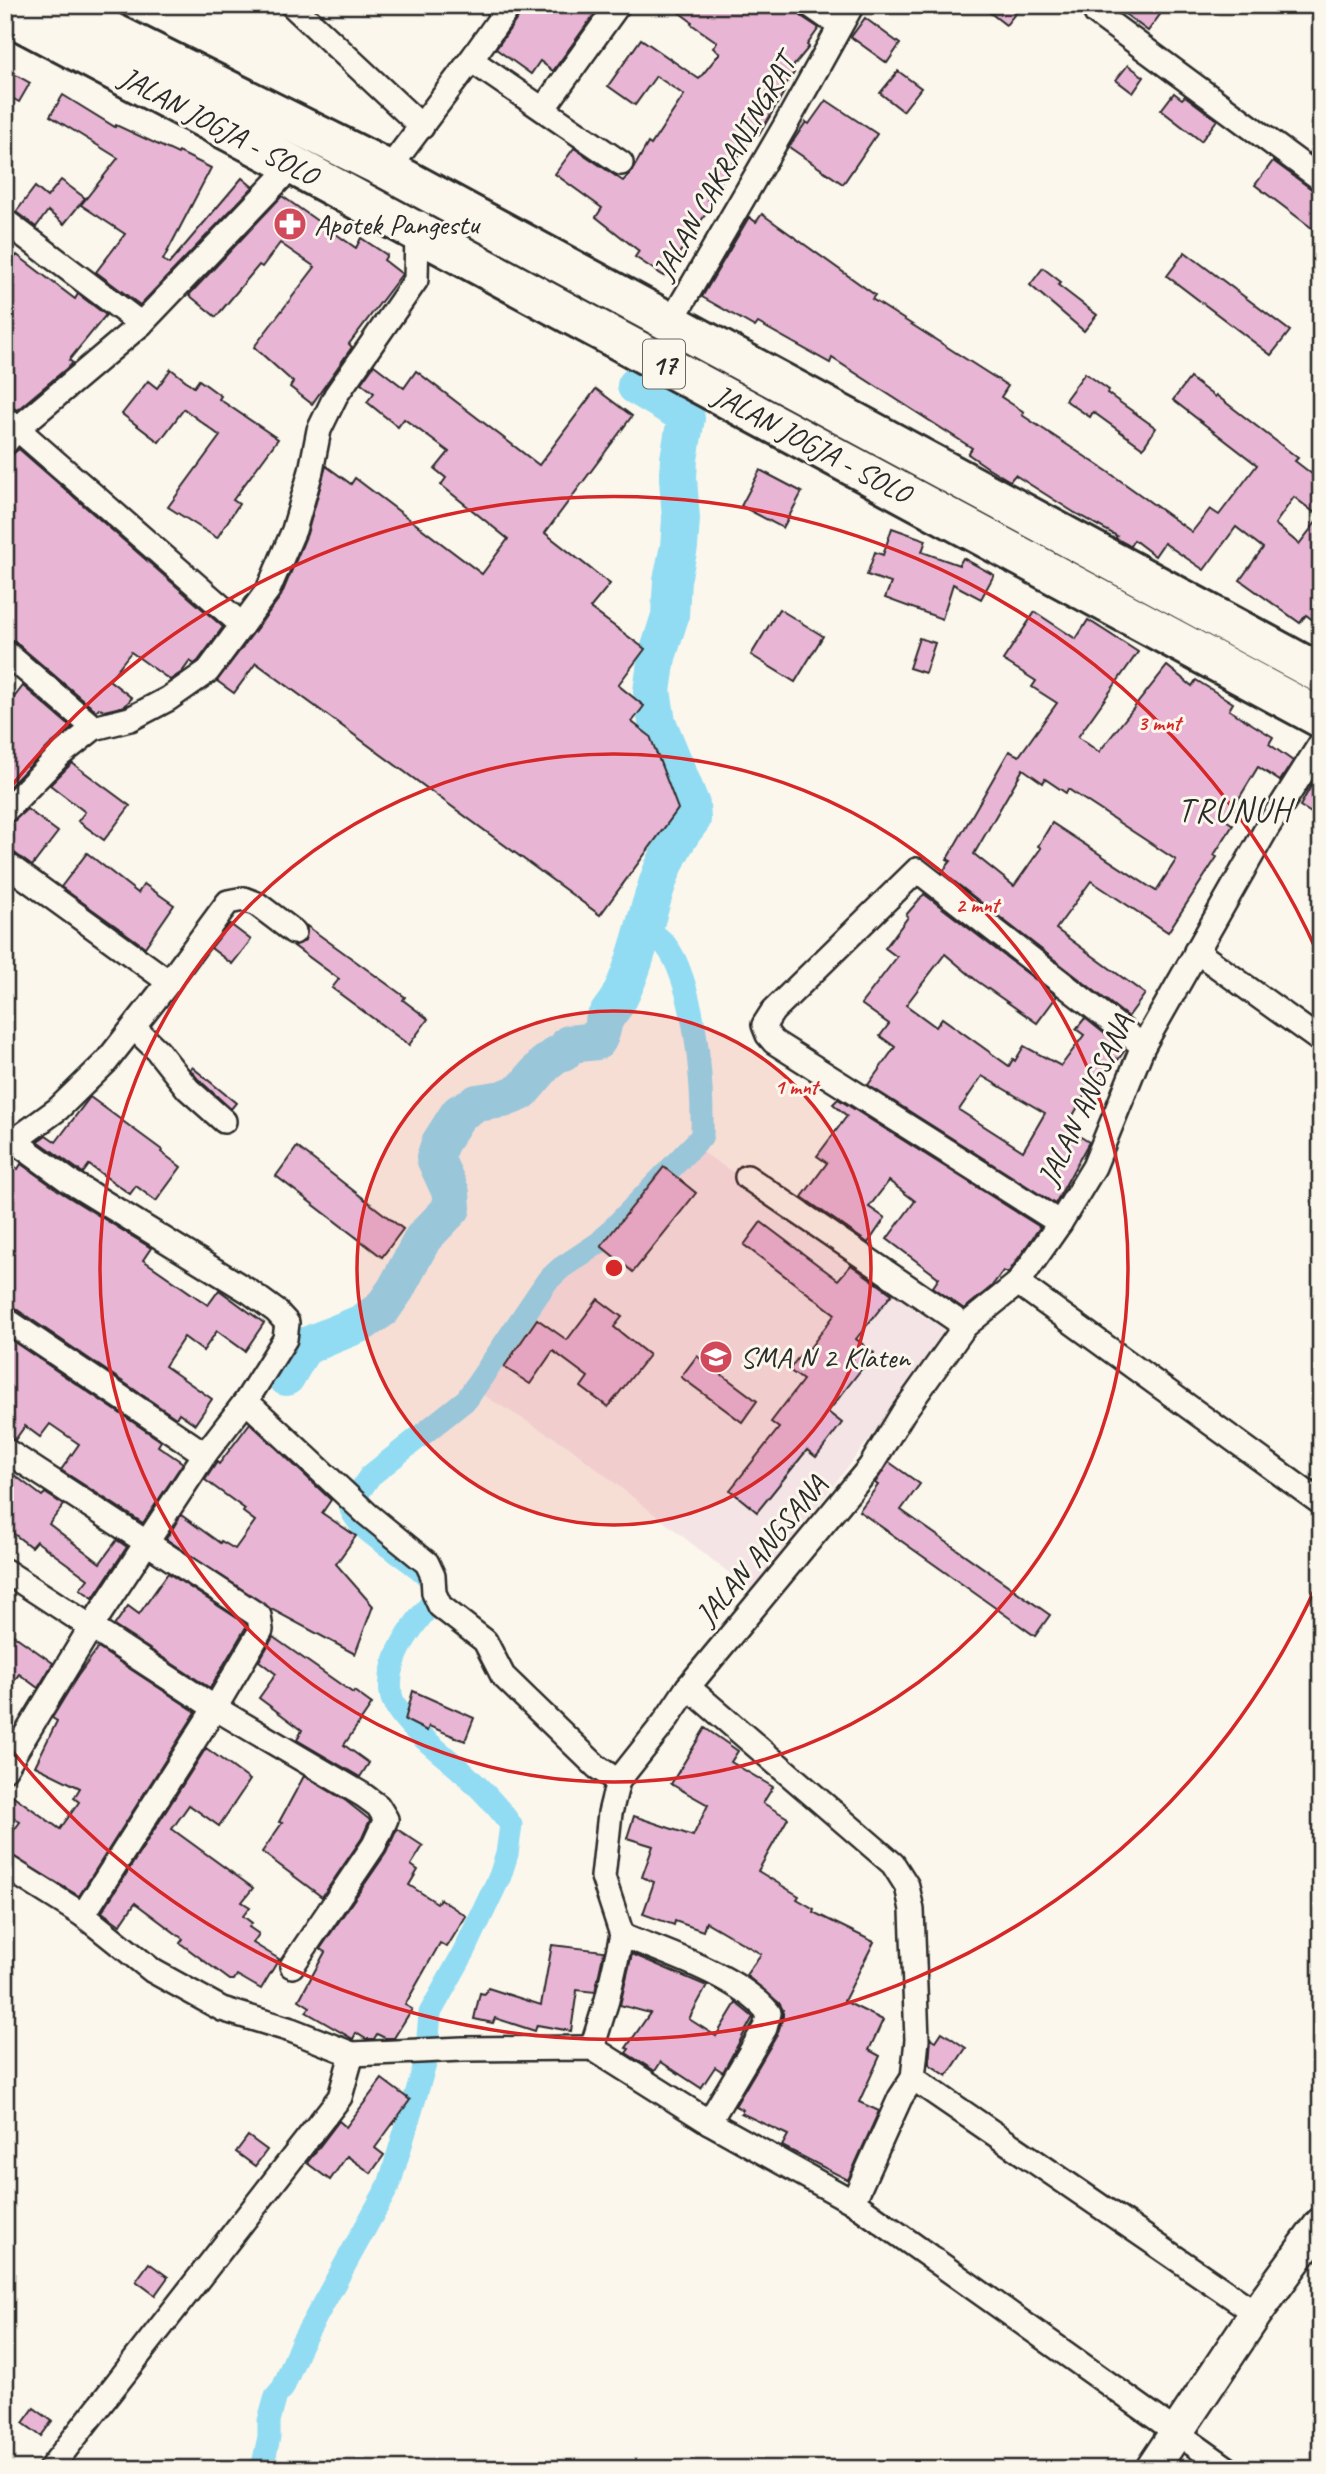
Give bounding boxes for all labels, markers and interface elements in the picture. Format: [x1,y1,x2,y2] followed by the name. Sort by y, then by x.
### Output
[643,41,807,288] street label: JALAN CAKRANINGRAT
[112,57,327,196] street label: JALAN JOGJA - SOLO
[271,205,309,243] pharmacy icon: Apotek Pangestu
[314,205,481,243] place label: Apotek Pangestu
[643,340,685,388] road number: 17
[705,375,920,514] street label: JALAN JOGJA - SOLO
[1137,710,1184,736] text: 3 mnt
[1178,789,1296,831] district label: TRUNUH
[955,892,1002,918] text: 2 mnt
[1028,1007,1142,1193] street label: JALAN ANGSANA
[774,1074,821,1100] text: 1 mnt
[602,1256,626,1280] centre of rings
[697,1338,735,1376] school or university icon: SMA N 2 Klaten
[740,1338,911,1376] place label: SMA N 2 Klaten
[686,1466,835,1634] street label: JALAN ANGSANA

